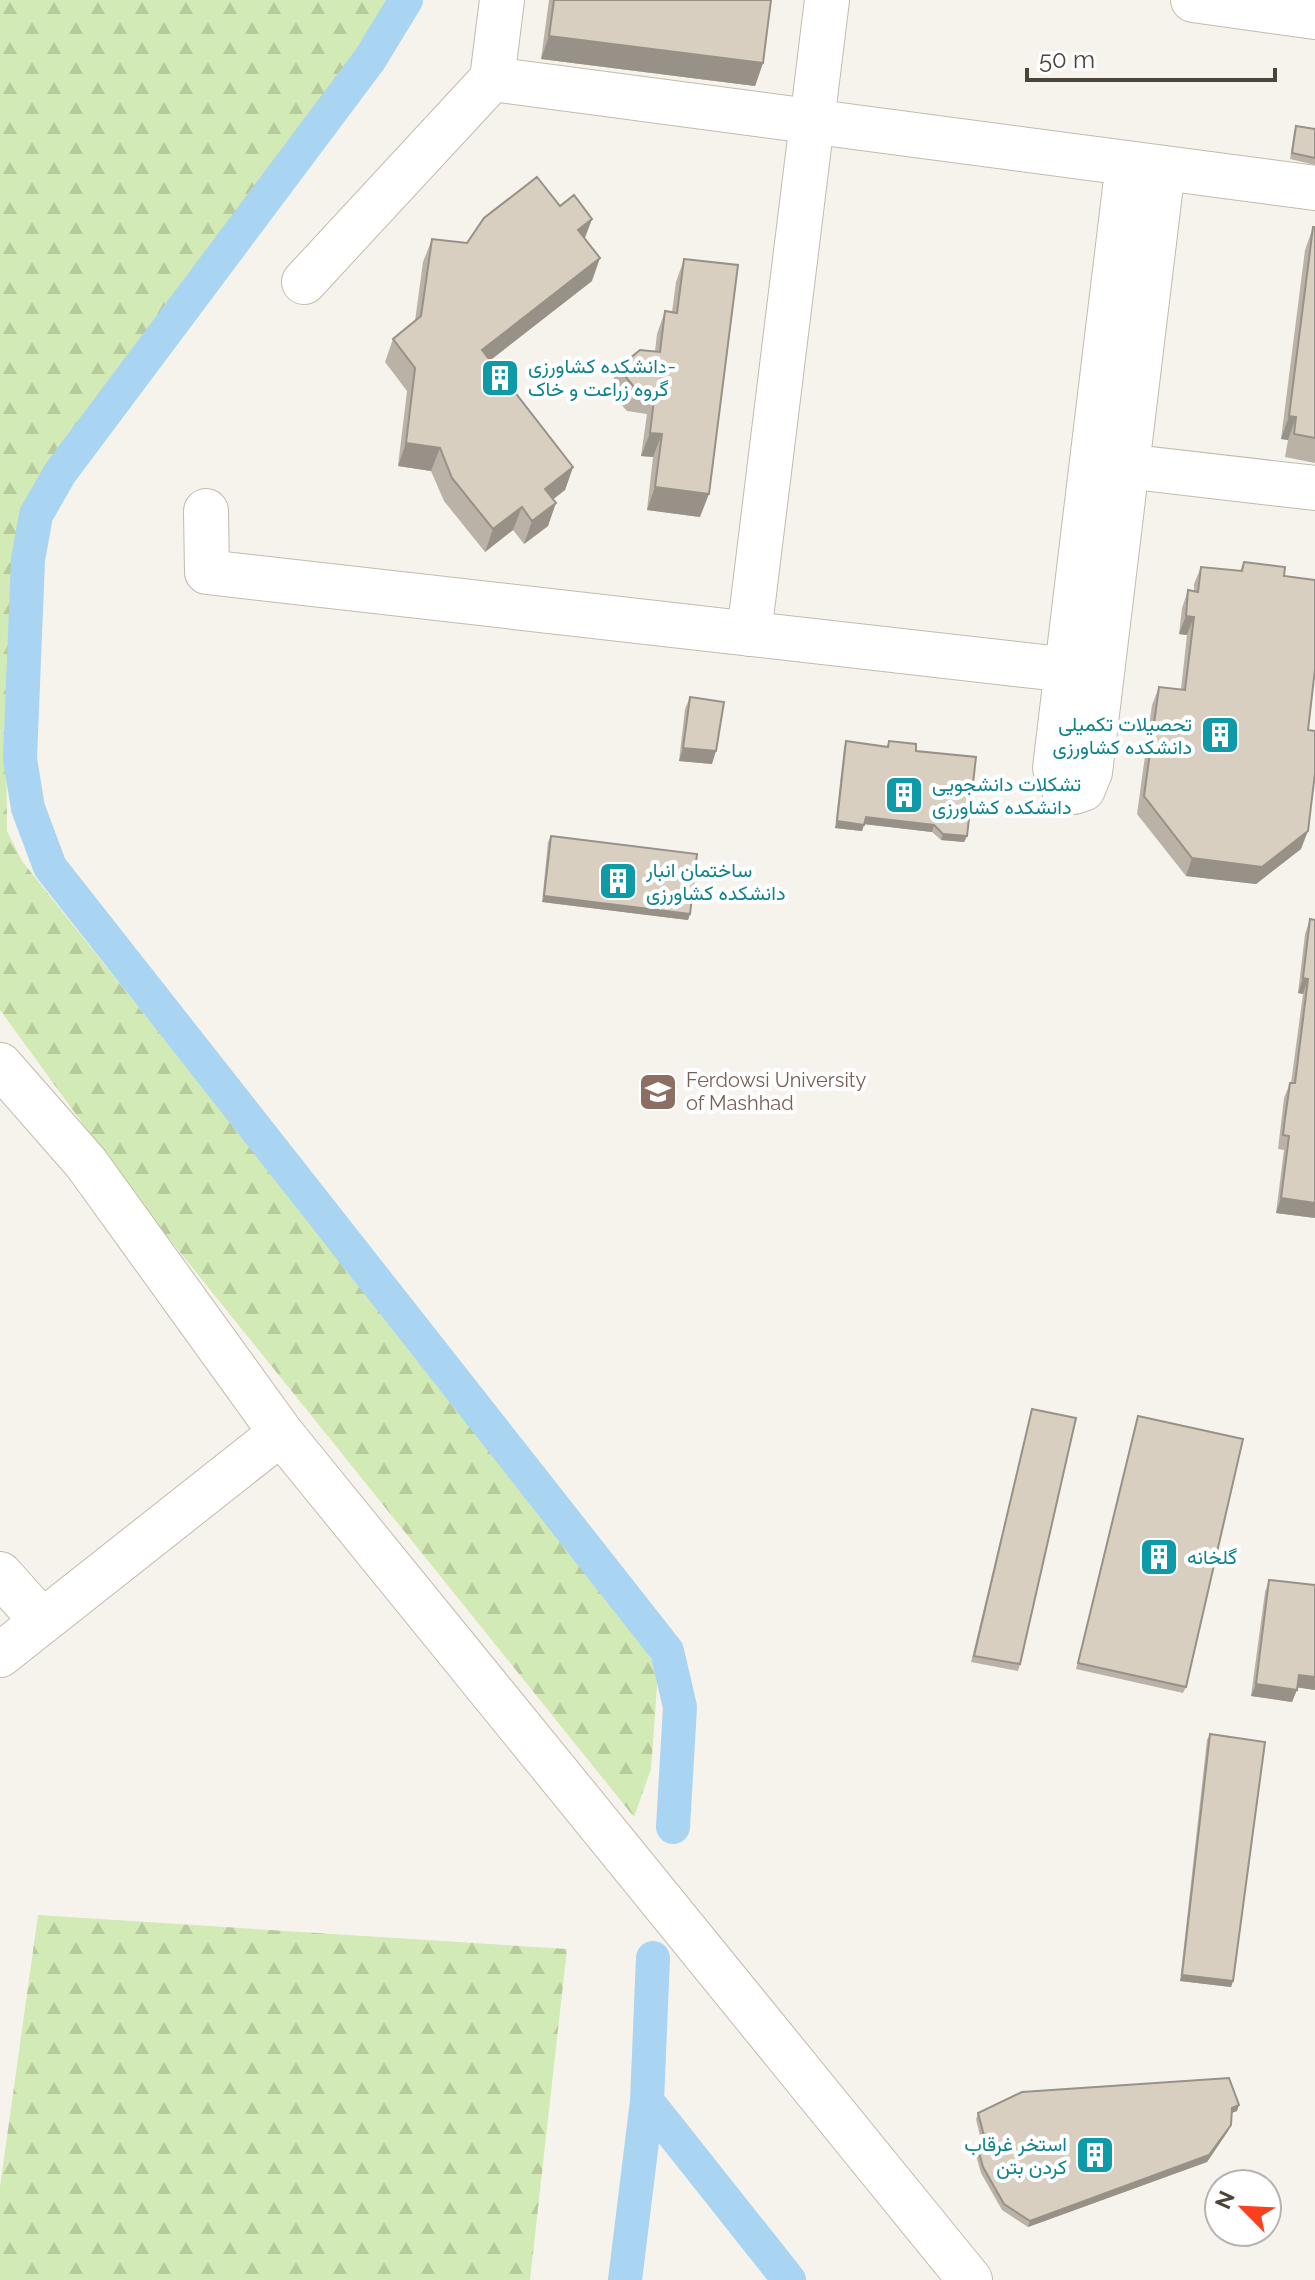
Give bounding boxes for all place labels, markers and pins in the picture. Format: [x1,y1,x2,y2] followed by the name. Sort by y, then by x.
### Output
[528,354,676,402] place label: دانشکده کشاورزی- گروه زراعت و خاک
[479,357,521,399] building icon: دانشکده کشاورزی- گروه زراعت و خاک
[1053,712,1192,760] place label: تحصیلات تکمیلی دانشکده کشاورزی
[1199,714,1241,756] building icon: تحصیلات تکمیلی دانشکده کشاورزی
[932,772,1081,820] place label: تشکلات دانشجویی دانشکده کشاورزی
[883,774,925,816] building icon: تشکلات دانشجویی دانشکده کشاورزی
[645,858,785,906] place label: ساختمان انبار دانشکده کشاورزی
[597,860,639,902] building icon: ساختمان انبار دانشکده کشاورزی
[686,1068,866,1115] place label: Ferdowsi University of Mashhad
[637,1071,679,1113] school or university icon: Ferdowsi University of Mashhad
[1138,1536,1180,1578] building icon: گلخانه
[1187,1545,1237,1569] place label: گلخانه
[964,2132,1067,2180] place label: استخر غرقاب کردن بتن
[1074,2134,1116,2176] building icon: استخر غرقاب کردن بتن

